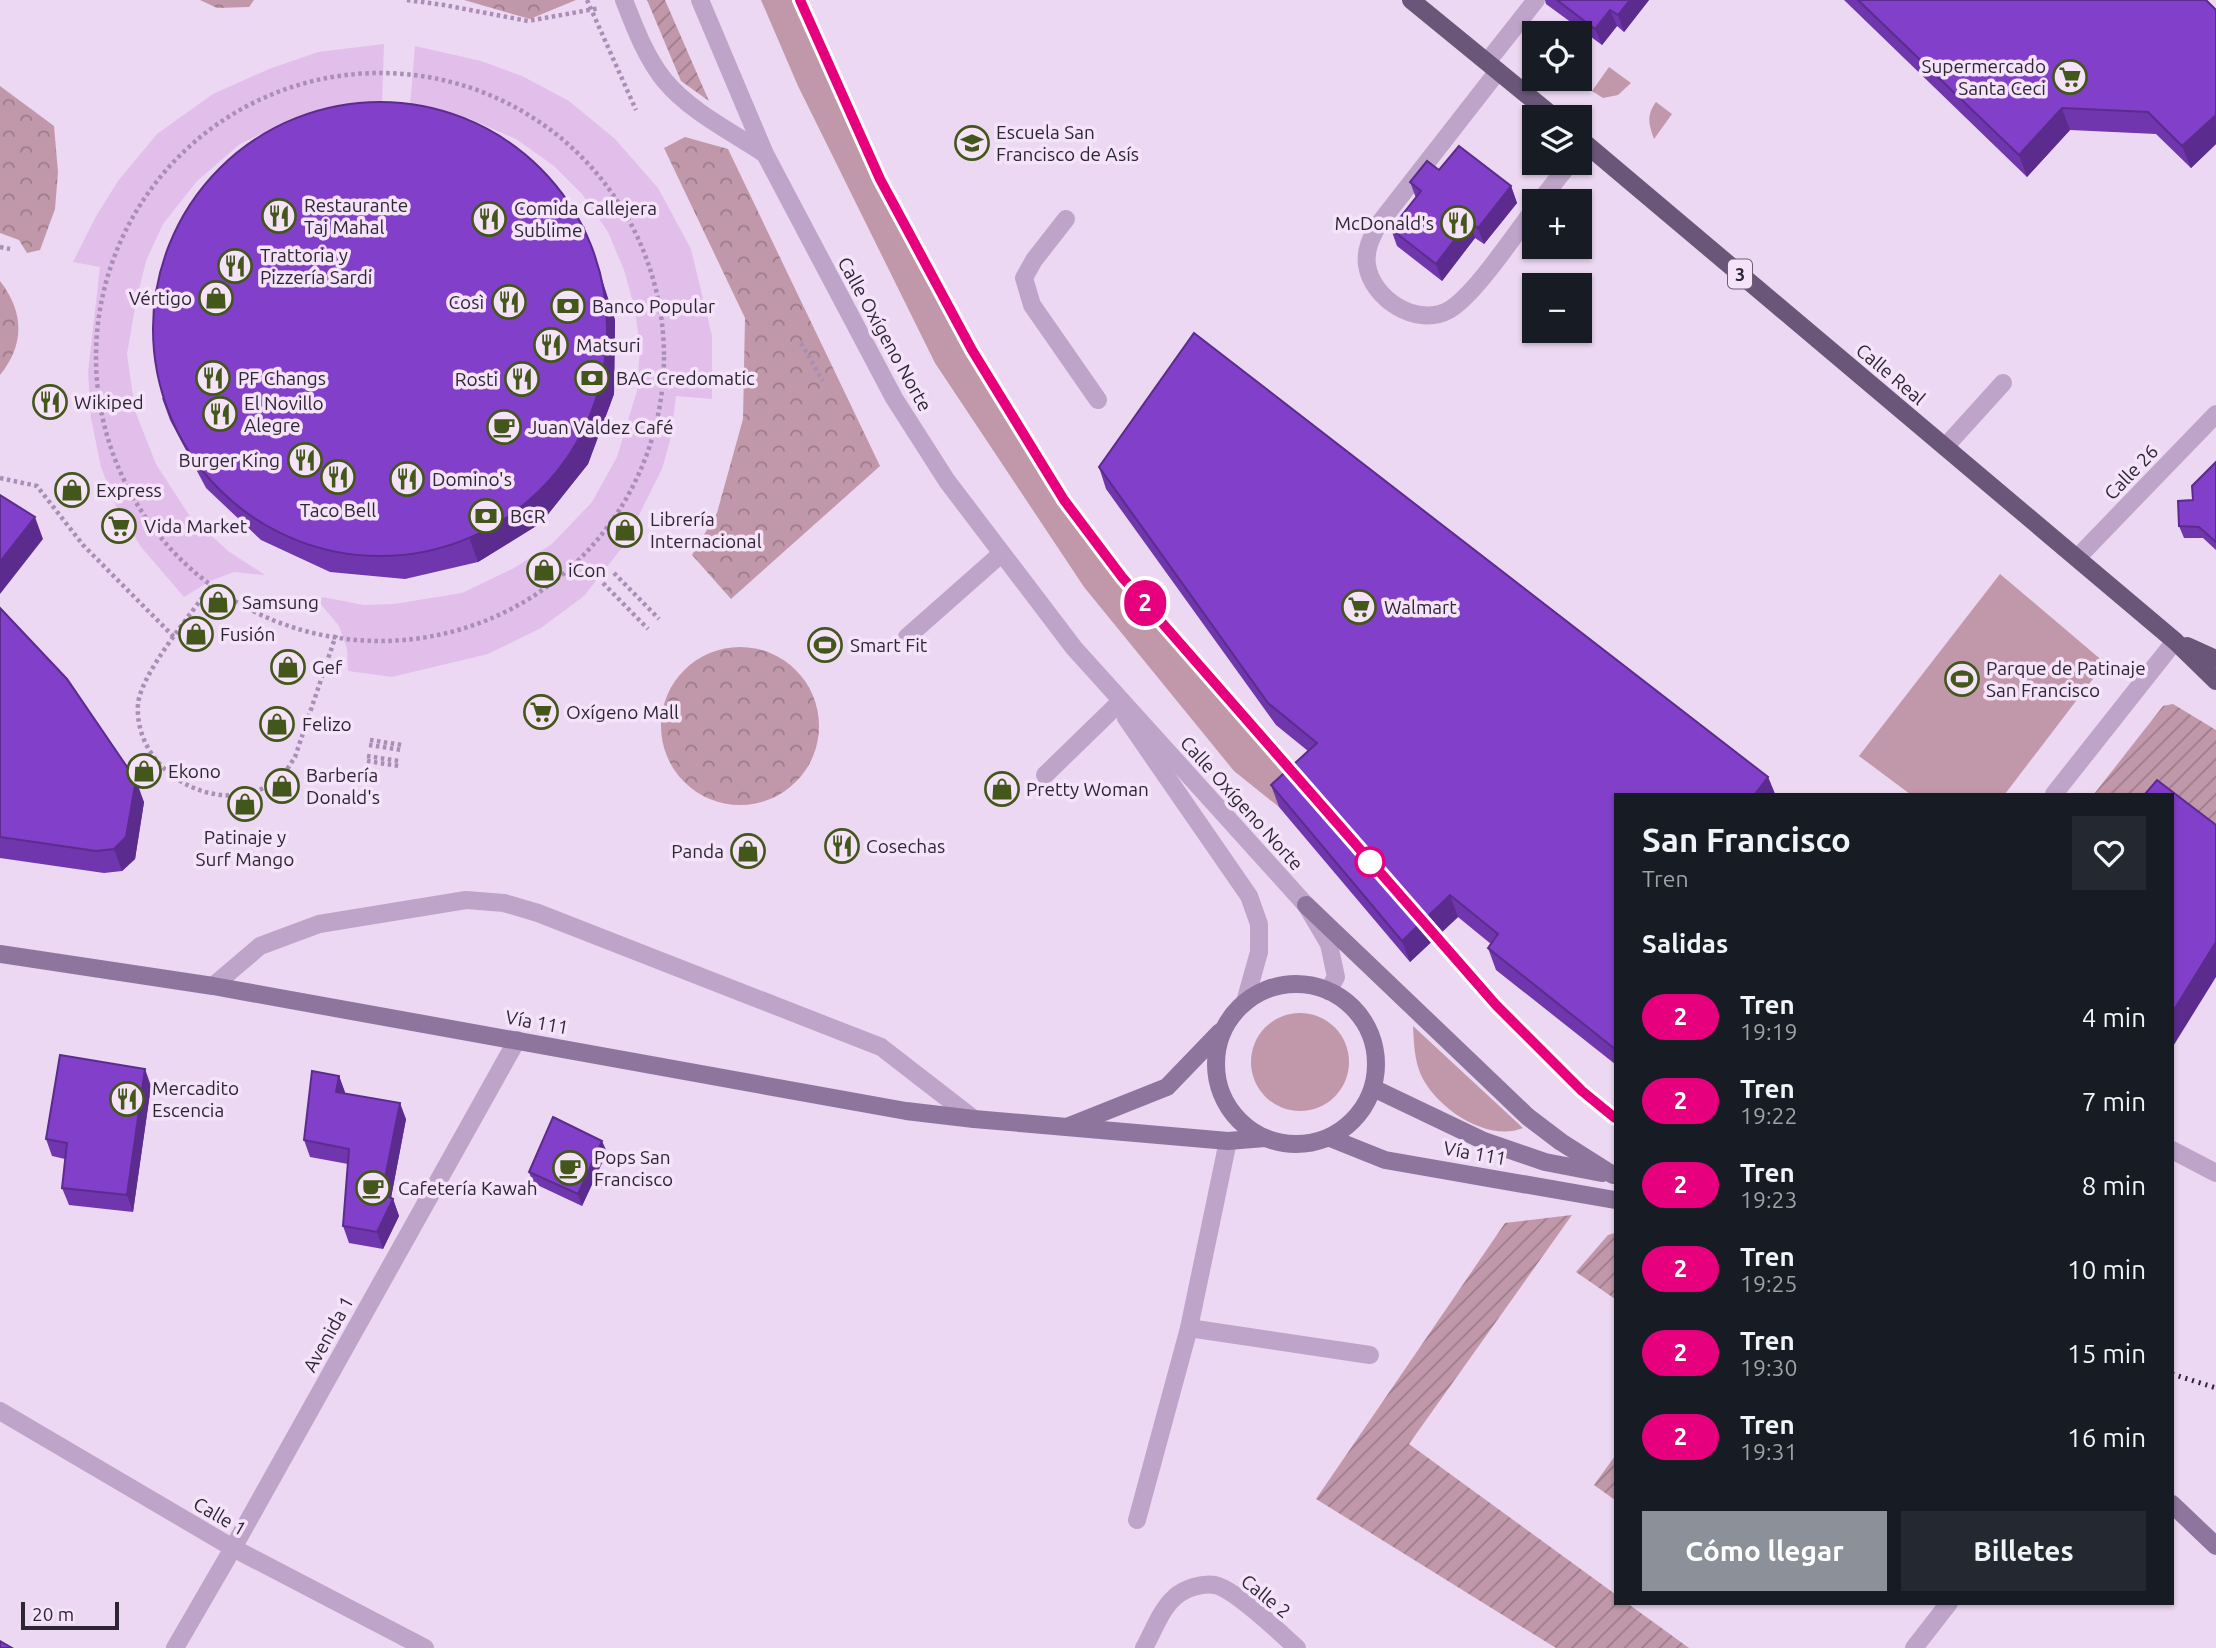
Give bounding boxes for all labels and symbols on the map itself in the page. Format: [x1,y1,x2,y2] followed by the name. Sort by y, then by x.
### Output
[1922,55,2046,99] place label: Supermercado Santa Ceci
[2051,58,2089,96] supermarket icon: Supermercado Santa Ceci
[996,121,1139,165] place label: Escuela San Francisco de Asís
[953,124,991,162] school or university icon: Escuela San Francisco de Asís
[304,194,408,238] place label: Restaurante Taj Mahal
[260,197,298,235] restaurant icon: Restaurante Taj Mahal
[514,197,657,241] place label: Comida Callejera Sublime
[470,200,508,238] restaurant icon: Comida Callejera Sublime
[1439,204,1477,242] restaurant icon: McDonald's
[1335,212,1434,234] place label: McDonald's
[260,244,372,288] place label: Trattoria y Pizzería Sardi
[216,247,254,285] restaurant icon: Trattoria y Pizzería Sardi
[834,253,936,415] street label: Calle Oxígeno Norte
[1728,260,1752,288] road number: 3
[197,279,235,317] shop icon: Vértigo
[490,283,528,321] restaurant icon: Così
[129,287,192,309] place label: Vértigo
[549,287,587,325] bank icon: Banco Popular
[448,291,484,313] place label: Così
[592,295,715,317] place label: Banco Popular
[532,326,570,364] restaurant icon: Matsuri
[576,334,641,356] place label: Matsuri
[1852,339,1930,409] street label: Calle Real
[194,359,232,397] restaurant icon: PF Changs
[573,359,611,397] bank icon: BAC Credomatic
[503,360,541,398] restaurant icon: Rosti
[238,367,326,389] place label: PF Changs
[616,367,755,389] place label: BAC Credomatic
[455,368,498,390] place label: Rosti
[31,383,69,421] restaurant icon: Wikiped
[74,391,144,413] place label: Wikiped
[244,392,324,436] place label: El Novillo Alegre
[201,395,239,433] restaurant icon: El Novillo Alegre
[485,408,523,446] cafe icon: Juan Valdez Café
[528,416,673,438] place label: Juan Valdez Café
[2100,440,2162,504] street label: Calle 26
[286,441,324,479] restaurant icon: Burger King
[179,449,280,471] place label: Burger King
[319,458,357,496] restaurant icon: Taco Bell
[388,460,426,498] restaurant icon: Domino's
[432,468,512,490] place label: Domino's
[53,471,91,509] shop icon: Express
[96,479,162,501] place label: Express
[467,497,505,535] bank icon: BCR
[300,499,376,521] place label: Taco Bell
[510,505,546,527] place label: BCR
[100,507,138,545] supermarket icon: Vida Market
[650,508,762,552] place label: Librería Internacional
[606,511,644,549] shop icon: Librería Internacional
[144,515,248,537] place label: Vida Market
[525,551,563,589] shop icon: iCon
[568,559,606,581] place label: iCon
[1122,580,1168,626] line badge: 2
[199,583,237,621] shop icon: Samsung
[1340,588,1378,626] supermarket icon: Walmart
[242,591,319,613] place label: Samsung
[1384,596,1457,618] place label: Walmart
[177,615,215,653] shop icon: Fusión
[220,623,275,645] place label: Fusión
[806,626,844,664] sports icon: Smart Fit
[850,634,928,656] place label: Smart Fit
[269,648,307,686] shop icon: Gef
[312,656,343,678] place label: Gef
[1986,657,2146,701] place label: Parque de Patinaje San Francisco
[1943,660,1981,698] sports icon: Parque de Patinaje San Francisco
[522,693,560,731] supermarket icon: Oxígeno Mall
[566,701,679,723] place label: Oxígeno Mall
[258,705,296,743] shop icon: Felizo
[302,713,352,735] place label: Felizo
[1176,731,1308,875] street label: Calle Oxígeno Norte
[125,752,163,790] shop icon: Ekono
[168,760,221,782] place label: Ekono
[306,764,380,808] place label: Barbería Donald's
[263,767,301,805] shop icon: Barbería Donald's
[983,770,1021,808] shop icon: Pretty Woman
[1026,778,1149,800] place label: Pretty Woman
[226,785,264,823] shop icon: Patinaje y Surf Mango
[196,826,294,870] place label: Patinaje y Surf Mango
[823,827,861,865] restaurant icon: Cosechas
[729,832,767,870] shop icon: Panda
[866,835,945,857] place label: Cosechas
[671,840,724,862] place label: Panda
[1355,847,1385,877] unlabelled marker
[504,1006,570,1038] street label: Vía 111
[152,1077,239,1121] place label: Mercadito Escencia
[108,1080,146,1118] restaurant icon: Mercadito Escencia
[1442,1137,1508,1169] street label: Vía 111
[594,1146,673,1190] place label: Pops San Francisco
[551,1149,589,1187] cafe icon: Pops San Francisco
[354,1169,392,1207] cafe icon: Cafetería Kawah
[398,1177,538,1199] place label: Cafetería Kawah
[298,1292,358,1376] street label: Avenida 1
[190,1492,250,1540] street label: Calle 1
[1237,1570,1295,1622] street label: Calle 2
[21,1599,119,1631] scale bar

